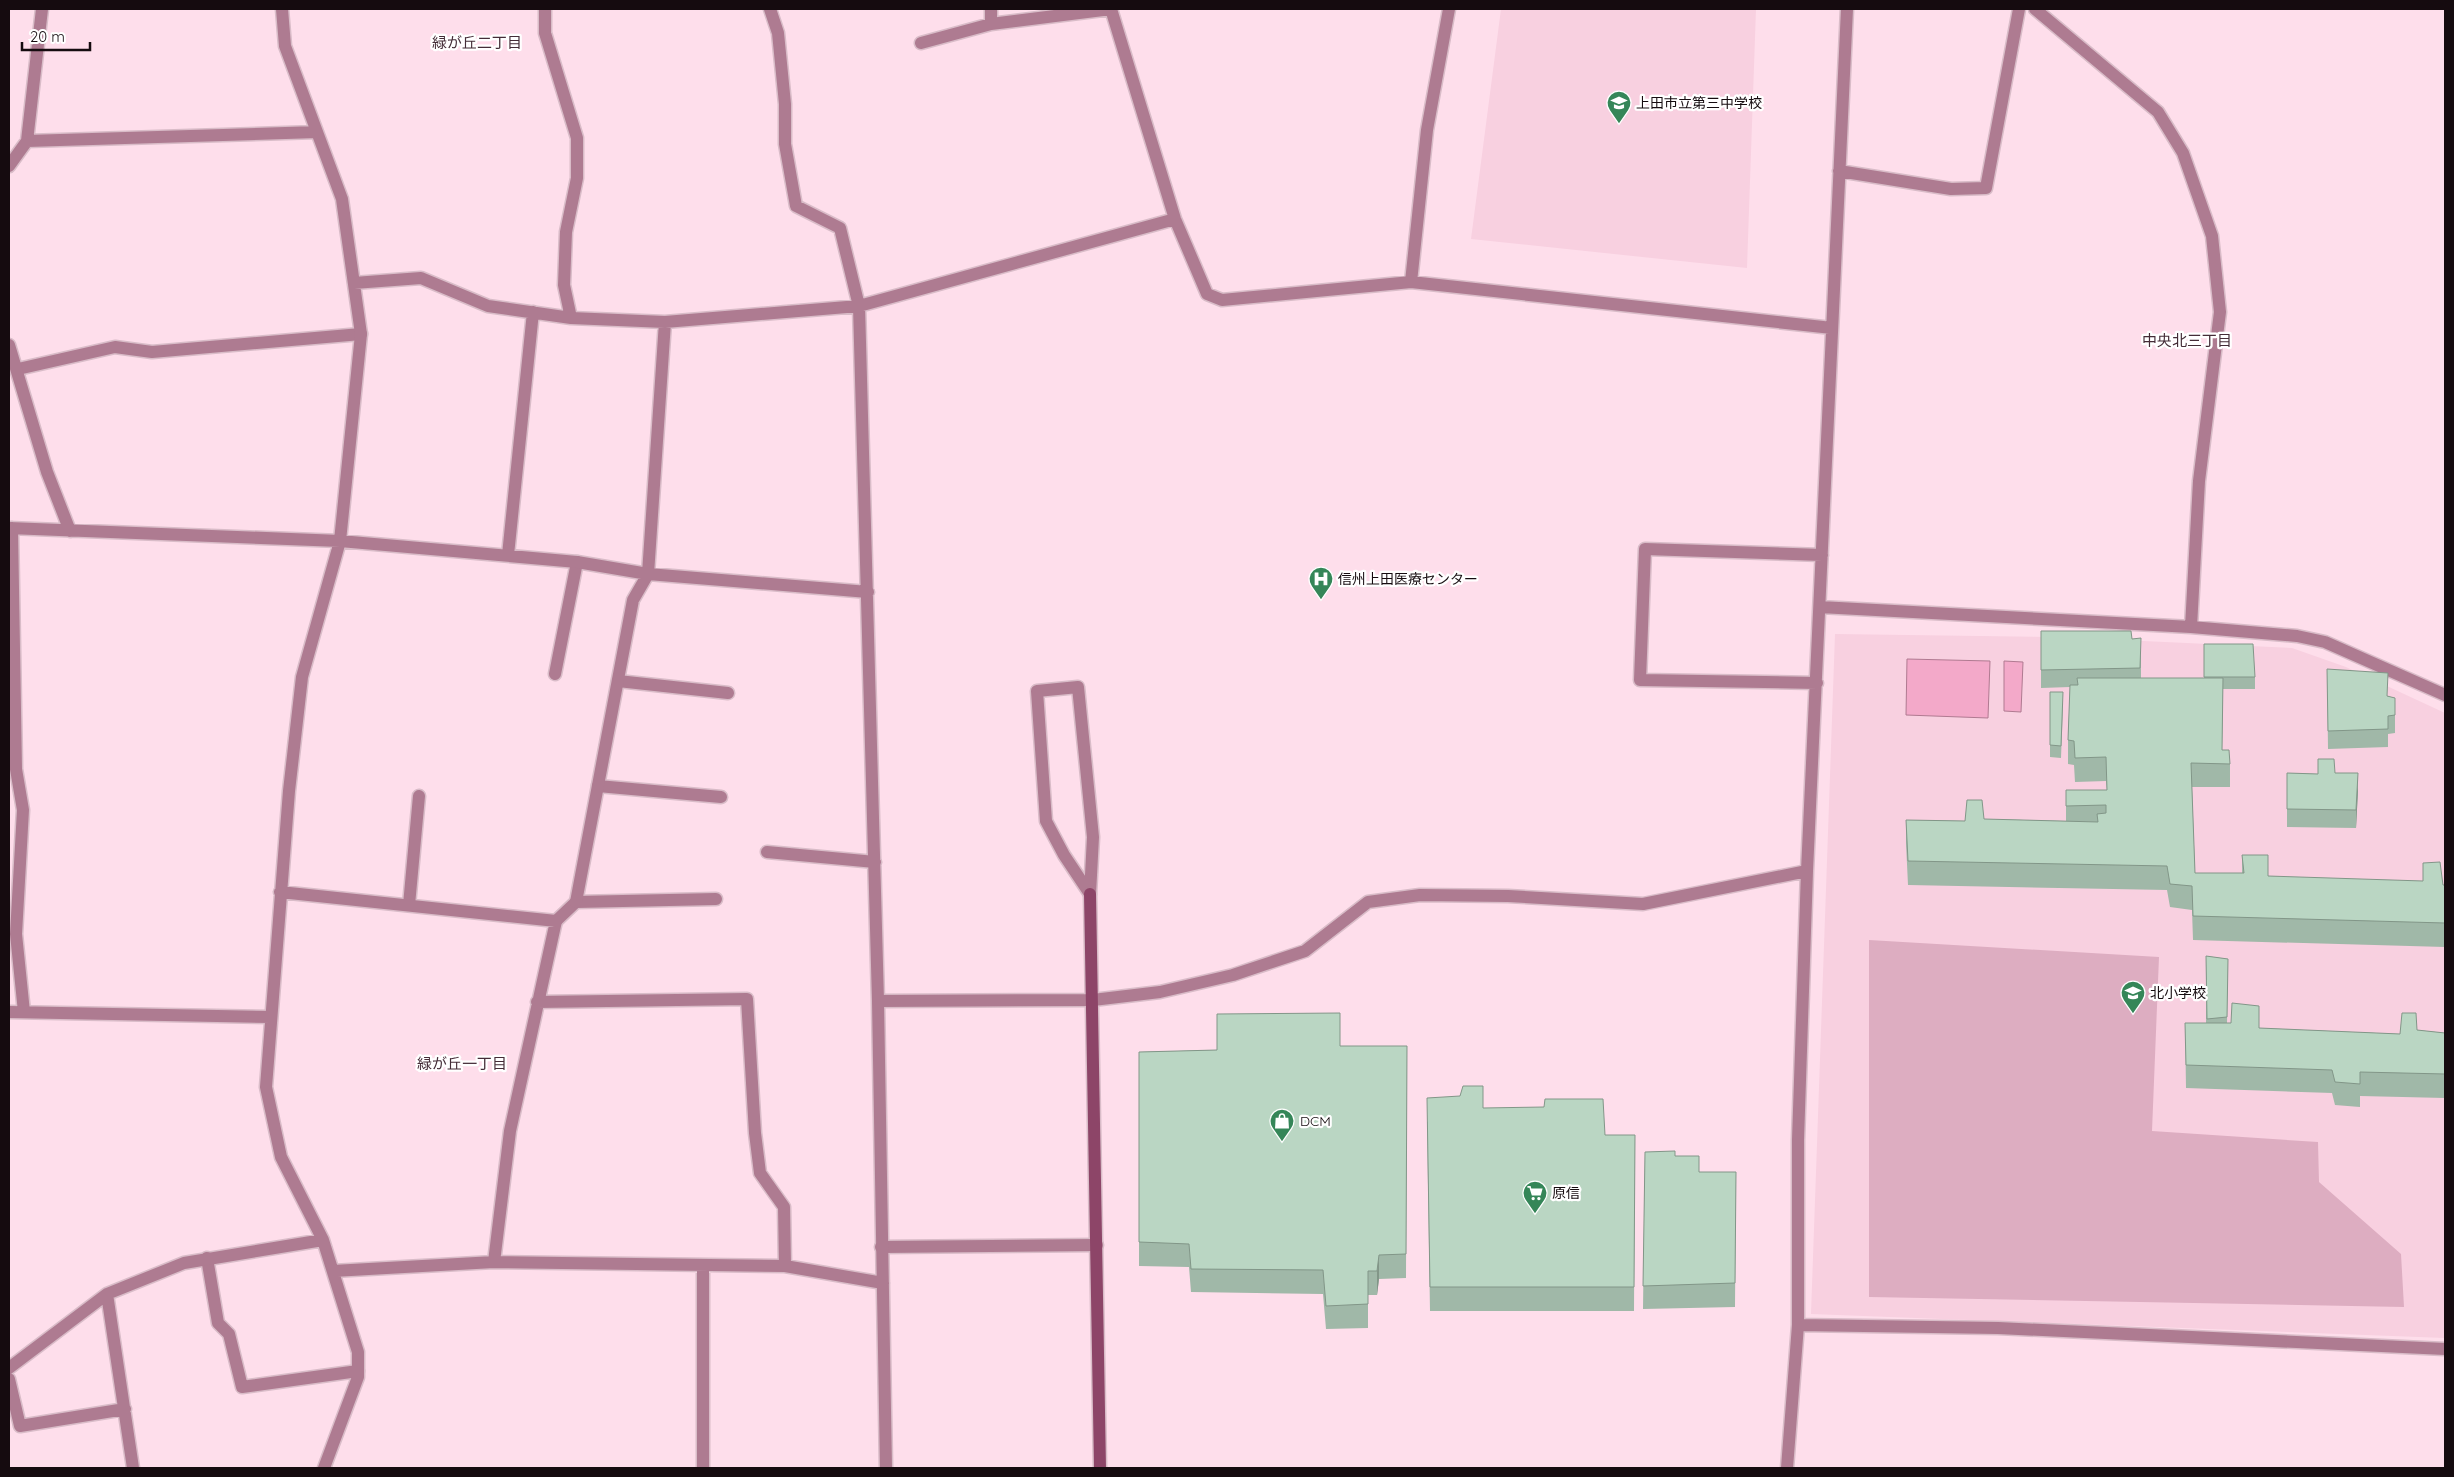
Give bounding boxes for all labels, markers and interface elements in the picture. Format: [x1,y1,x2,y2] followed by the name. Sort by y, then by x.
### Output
[22,20,90,52] scale bar
[30,27,65,46] text: 20 m
[432,33,522,52] district label: 緑が丘二丁目
[1606,90,1632,124] school or university icon: 上田市立第三中学校
[1636,94,1762,112] place label: 上田市立第三中学校
[2142,331,2232,350] district label: 中央北三丁目
[1308,566,1334,600] hospital icon: 信州上田医療センター
[1338,570,1478,588] place label: 信州上田医療センター
[2120,980,2146,1014] school or university icon: 北小学校
[2150,984,2206,1002] place label: 北小学校
[417,1054,507,1073] district label: 緑が丘一丁目
[1269,1108,1295,1142] shop icon: DCM
[1300,1112,1331,1130] place label: DCM
[1522,1180,1548,1214] supermarket icon: 原信
[1552,1184,1580,1202] place label: 原信

